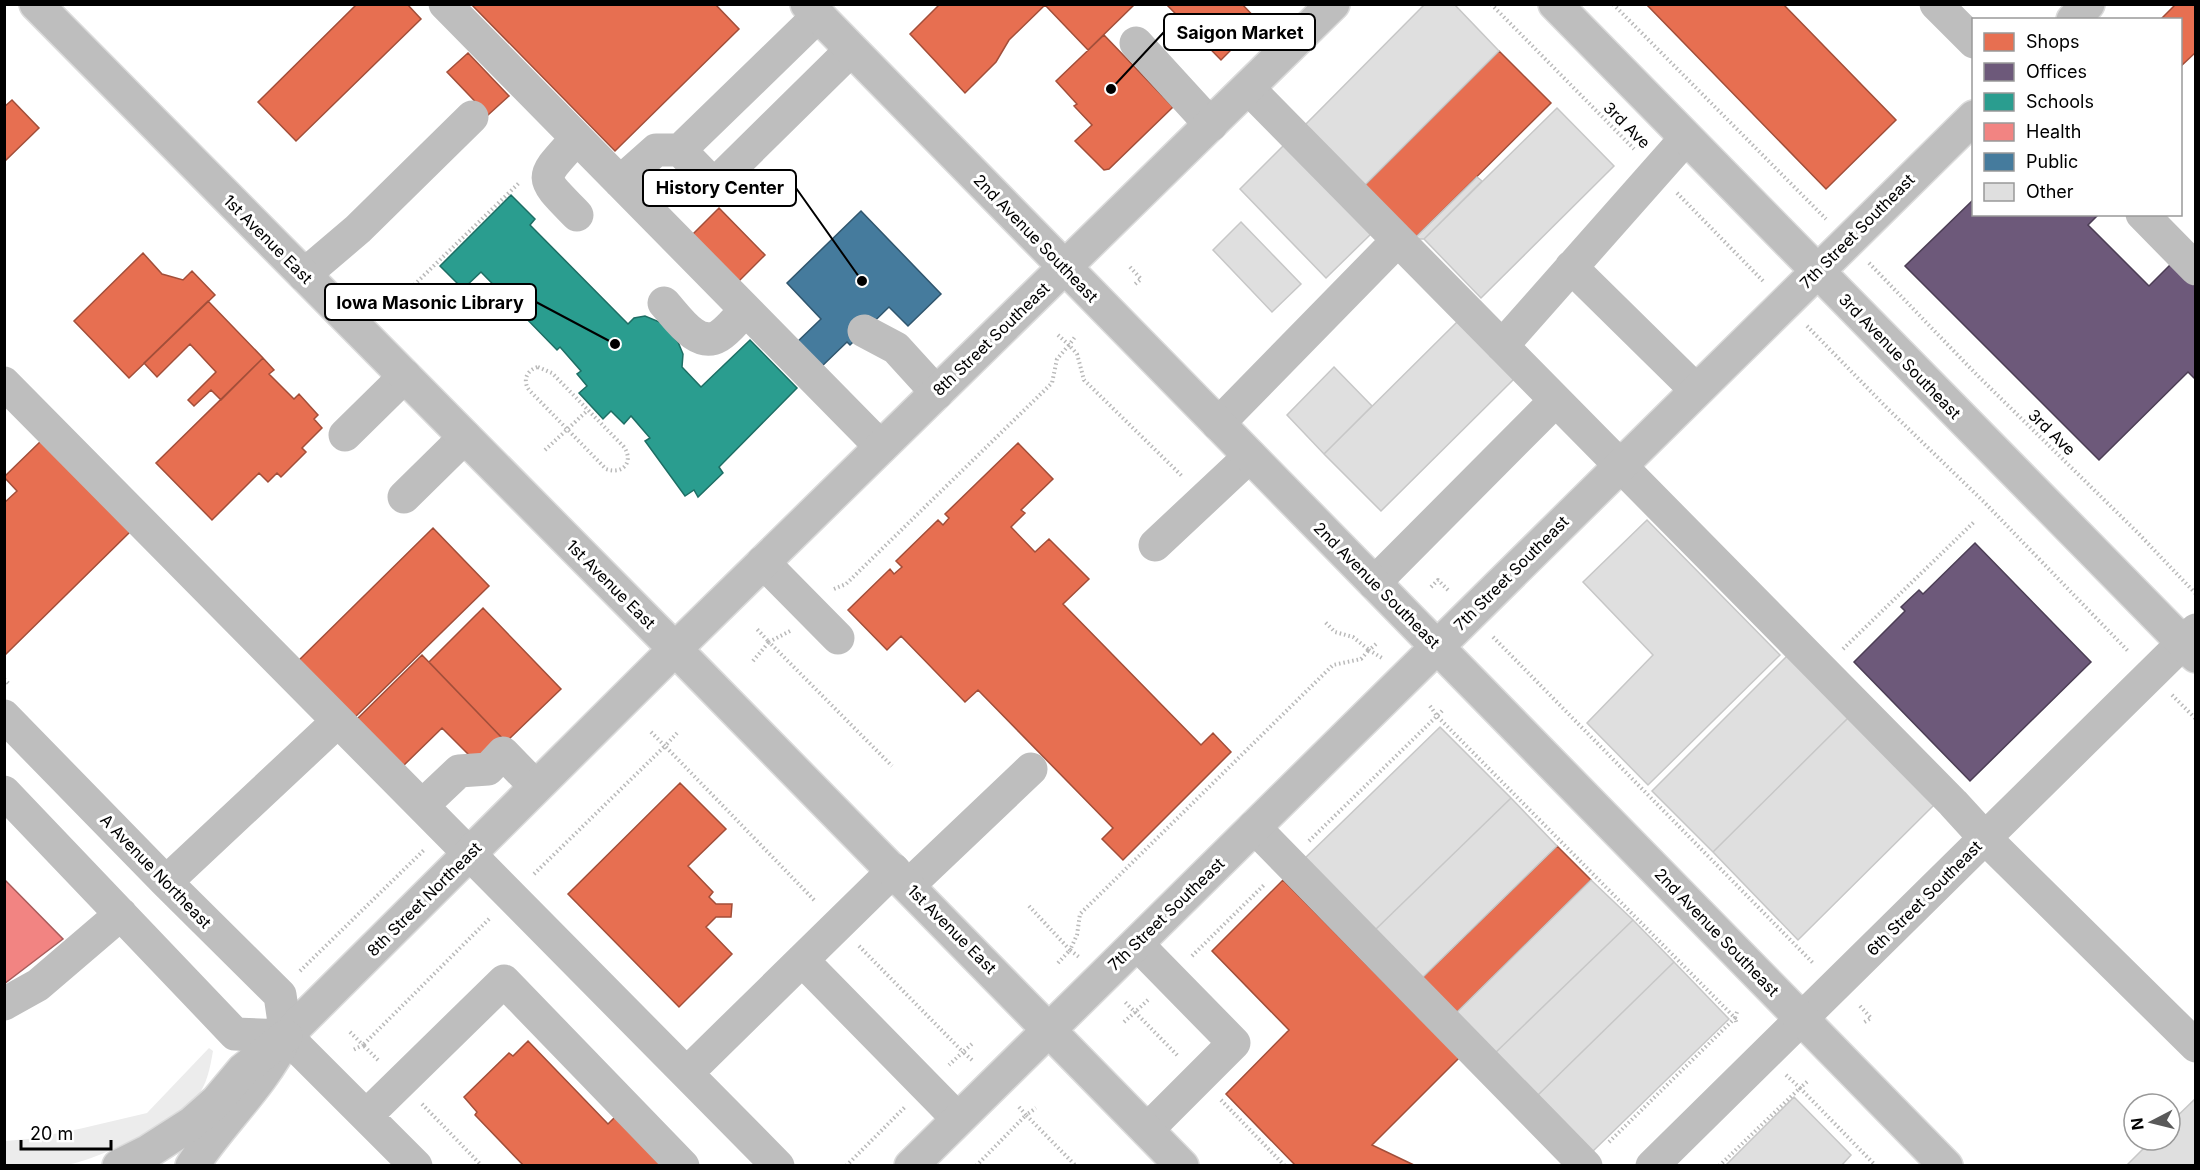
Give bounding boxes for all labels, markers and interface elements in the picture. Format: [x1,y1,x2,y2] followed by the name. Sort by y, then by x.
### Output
[1164,14,1315,50] callout: Saigon Market
[1972,18,2182,216] legend
[1176,22,1304,43] text: Saigon Market
[2026,31,2080,52] text: Shops
[2026,61,2087,82] text: Offices
[2026,91,2094,112] text: Schools
[1599,97,1655,153] street label: 3rd Ave
[2026,121,2081,142] text: Health
[2026,151,2078,172] text: Public
[1795,169,1919,293] street label: 7th Street Southeast
[643,170,796,206] callout: History Center
[970,170,1102,306] street label: 2nd Avenue Southeast
[656,177,784,198] text: History Center
[2026,181,2074,202] text: Other
[219,190,317,288] street label: 1st Avenue East
[928,278,1054,400] street label: 8th Street Southeast
[325,284,536,320] callout: Iowa Masonic Library
[1835,289,1965,423] street label: 3rd Avenue Southeast
[336,292,524,313] text: Iowa Masonic Library
[2024,405,2080,459] street label: 3rd Ave
[1449,511,1573,635] street label: 7th Street Southeast
[1310,518,1444,652] street label: 2nd Avenue Southeast
[562,535,660,633] street label: 1st Avenue East
[96,810,216,932] street label: A Avenue Northeast
[1862,836,1986,960] street label: 6th Street Southeast
[363,838,485,960] street label: 8th Street Northeast
[1104,853,1228,975] street label: 7th Street Southeast
[1651,864,1783,1000] street label: 2nd Avenue Southeast
[903,880,1001,978] street label: 1st Avenue East
[2122,1092,2182,1152] north arrow
[21,1113,111,1151] scale bar
[2126,1117,2148,1131] text: N
[30,1123,73,1144] text: 20 m

